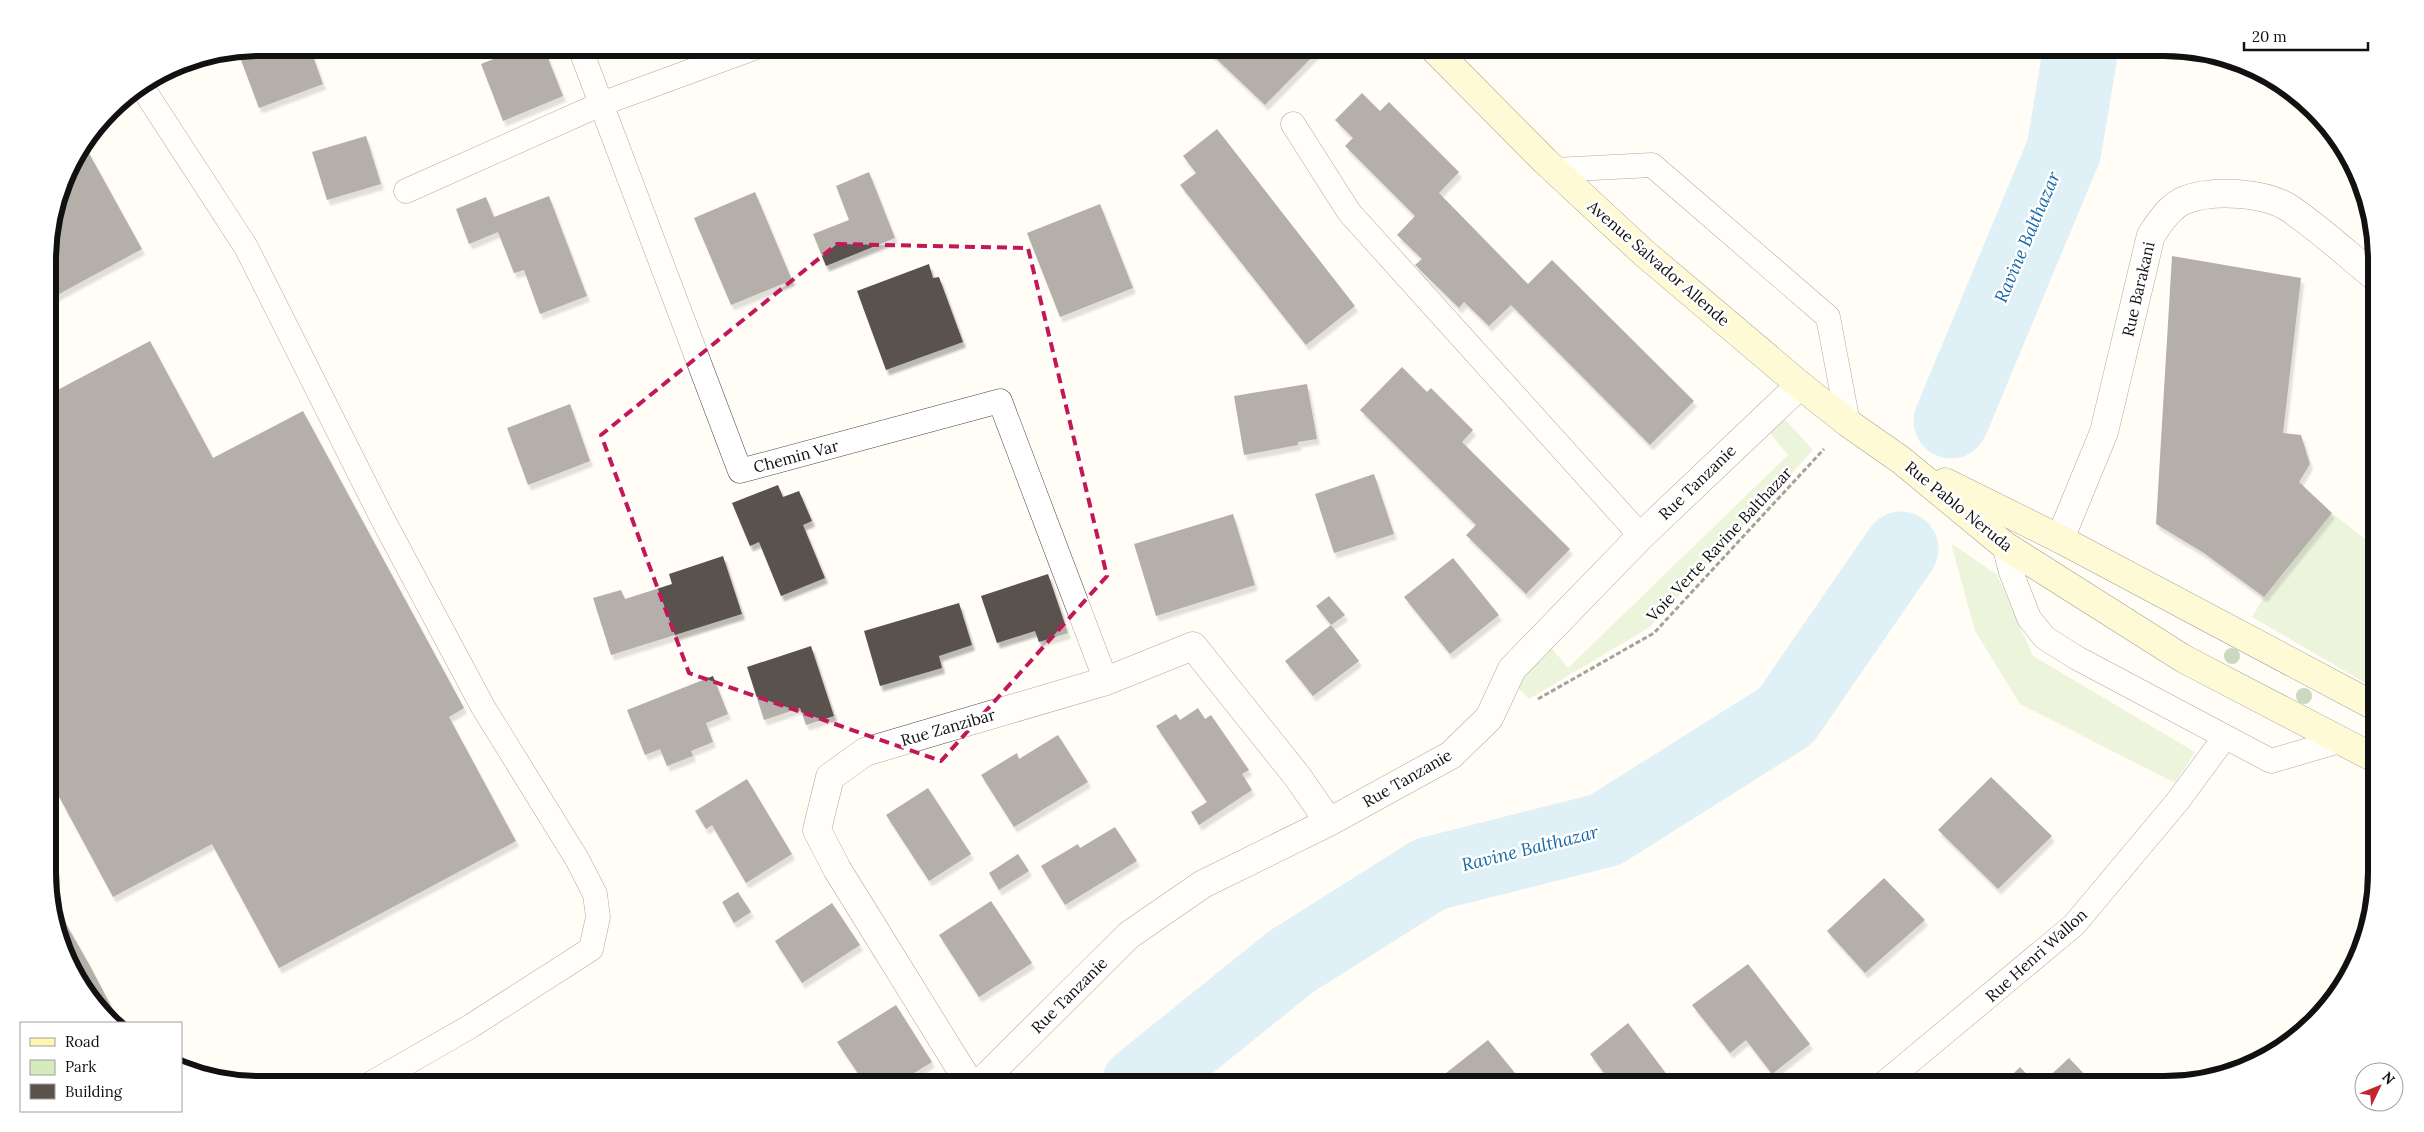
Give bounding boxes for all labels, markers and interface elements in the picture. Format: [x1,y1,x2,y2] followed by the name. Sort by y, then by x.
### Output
[2244,20,2368,52] scale bar
[2252,27,2287,46] text: 20 m
[1989,167,2065,306] water label: Ravine Balthazar
[1583,195,1734,330] street label: Avenue Salvador Allende
[2117,240,2159,338] street label: Rue Barakani
[751,435,841,477] street label: Chemin Var
[1654,440,1740,524] street label: Rue Tanzanie
[1901,457,2017,555] street label: Rue Pablo Neruda
[1641,462,1796,626] street label: Voie Verte Ravine Balthazar
[898,704,998,750] street label: Rue Zanzibar
[1359,744,1455,812] street label: Rue Tanzanie
[1459,820,1602,876] water label: Ravine Balthazar
[1981,904,2091,1006] street label: Rue Henri Wallon
[1027,952,1112,1037] street label: Rue Tanzanie
[20,1022,182,1112] legend
[65,1032,100,1051] text: Road
[65,1057,96,1076] text: Park
[2354,1062,2404,1112] north arrow
[2378,1068,2399,1088] text: N
[65,1082,123,1101] text: Building

